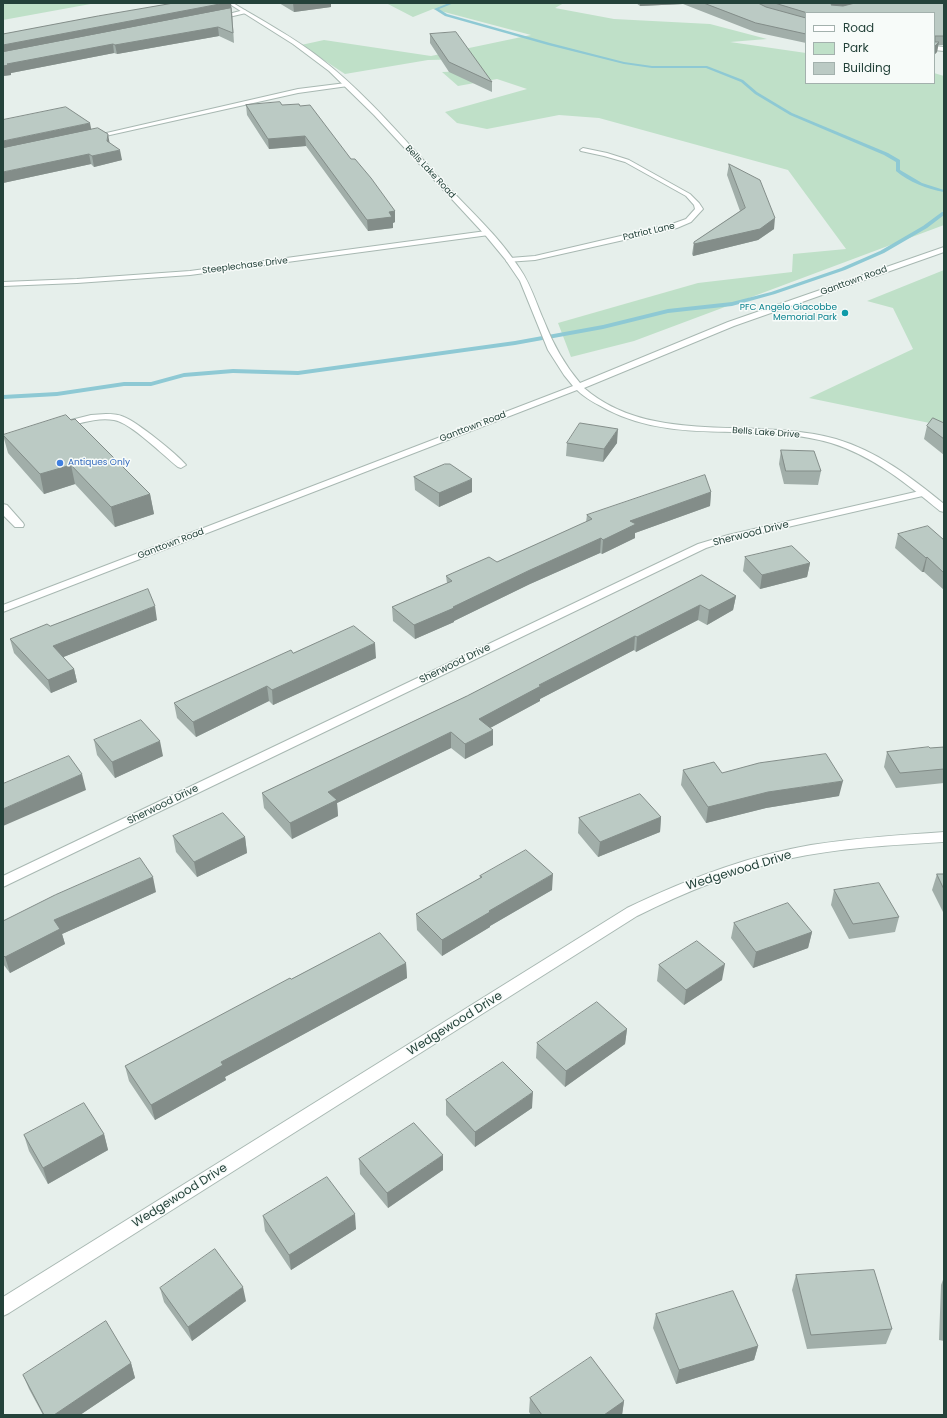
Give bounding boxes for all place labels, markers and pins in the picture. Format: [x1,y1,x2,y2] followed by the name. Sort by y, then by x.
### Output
[740,303,837,324] place label: PFC Angelo Giacobbe Memorial Park
[840,308,850,318] marker: PFC Angelo Giacobbe Memorial Park
[55,458,65,468] marker: Antiques Only
[68,458,130,468] place label: Antiques Only

